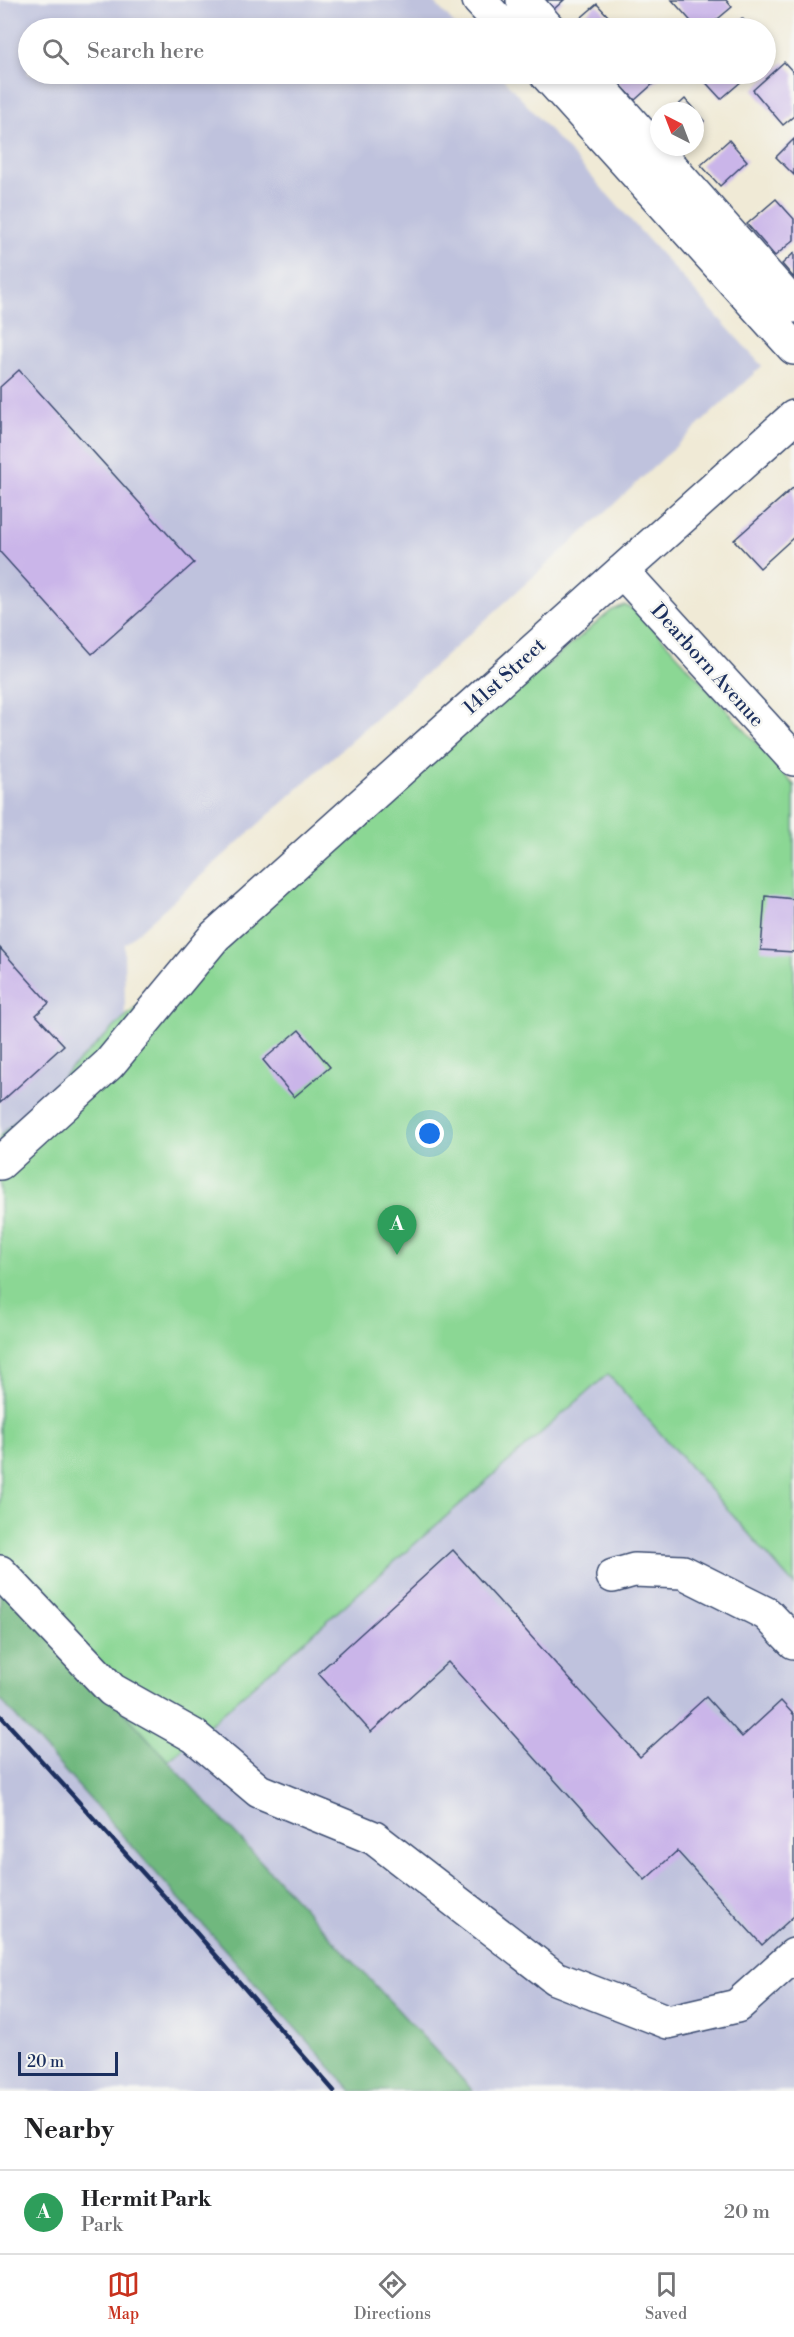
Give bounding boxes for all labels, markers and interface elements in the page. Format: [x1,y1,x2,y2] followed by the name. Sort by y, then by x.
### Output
[18,18,776,84] search box
[39,35,72,68] icon: search
[87,38,204,65] text: Search here
[650,102,704,156] north arrow
[645,599,769,733] street label: Dearborn Avenue
[458,633,552,721] street label: 141st Street
[415,1119,444,1148] your location
[378,1206,416,1255] pin: A
[18,2049,118,2076] scale bar
[27,2052,64,2072] text: 20 m
[24,2114,114,2146] text: Nearby
[81,2186,211,2213] text: Hermit Park
[36,2200,51,2225] text: A
[724,2200,770,2225] text: 20 m
[81,2213,123,2238] text: Park
[107,2268,140,2324] tab: Map
[354,2268,431,2324] tab: Directions
[645,2268,687,2324] tab: Saved

